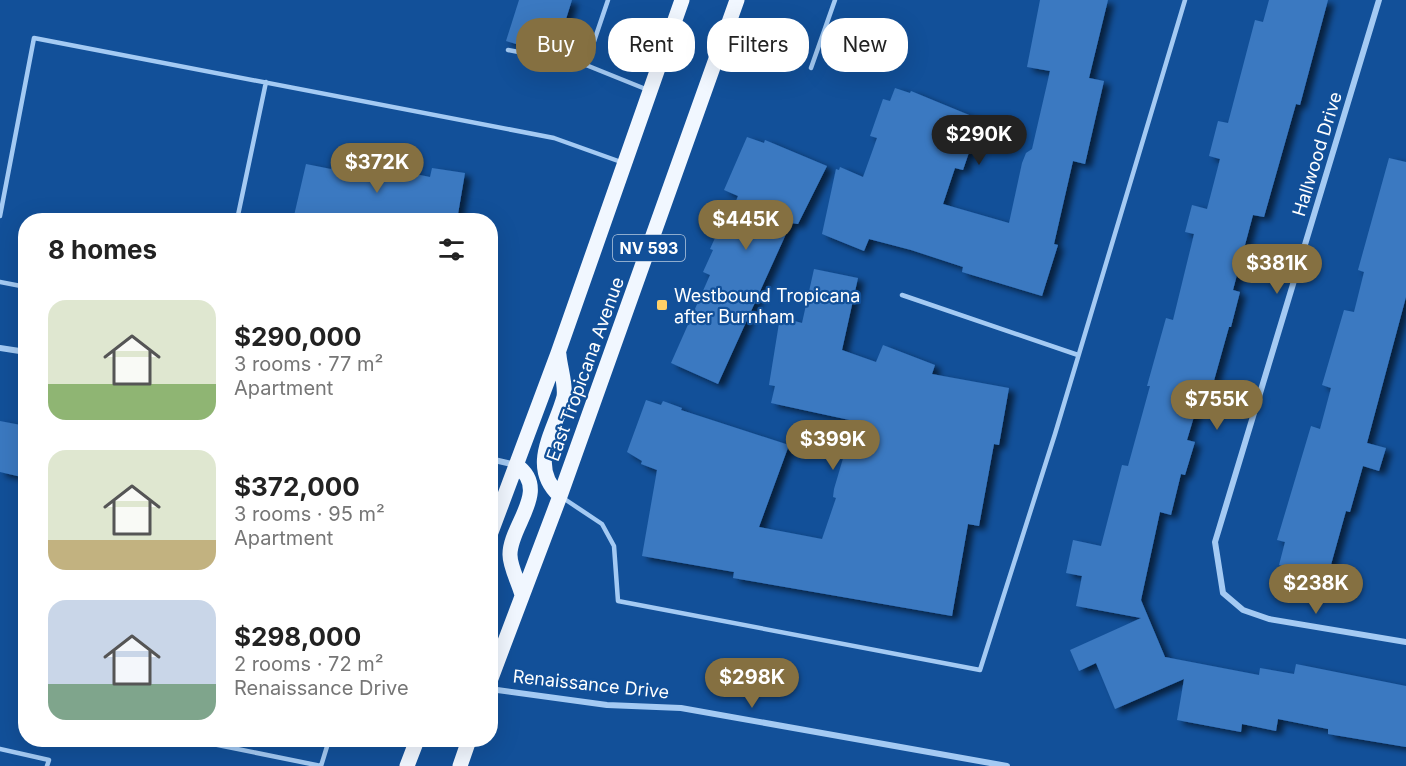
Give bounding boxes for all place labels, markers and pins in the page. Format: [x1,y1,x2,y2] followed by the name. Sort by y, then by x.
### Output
[937,115,1021,166] pin: $290K
[335,143,419,194] pin: $372K
[704,200,788,251] pin: $445K
[1235,244,1319,295] pin: $381K
[674,285,860,327] place label: Westbound Tropicana after Burnham
[655,298,669,312] marker: Westbound Tropicana after Burnham
[1175,380,1259,431] pin: $755K
[791,420,875,471] pin: $399K
[1274,564,1358,615] pin: $238K
[710,658,794,709] pin: $298K

